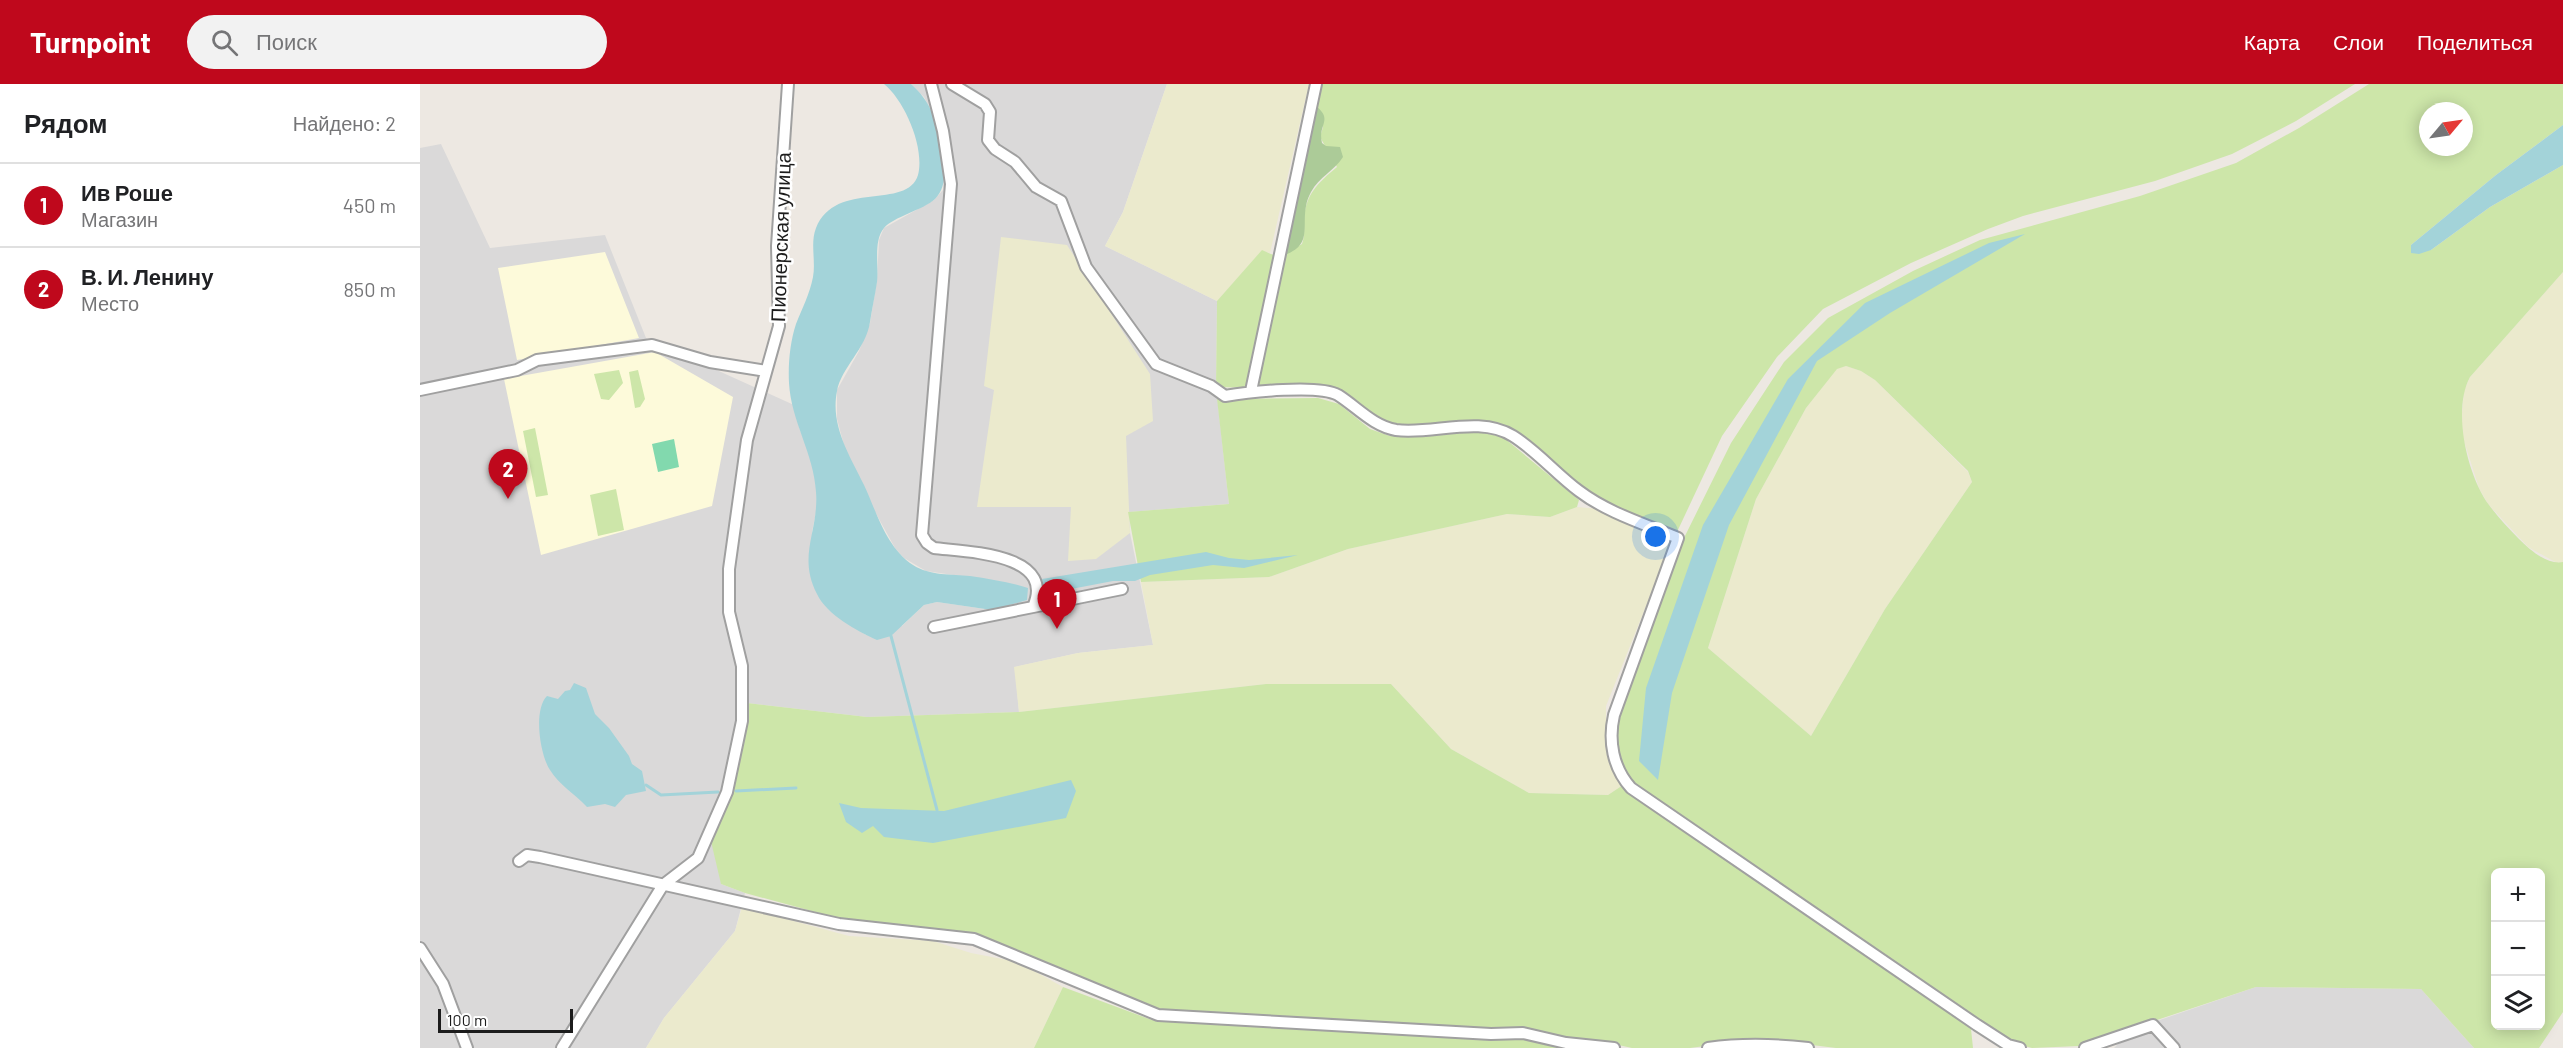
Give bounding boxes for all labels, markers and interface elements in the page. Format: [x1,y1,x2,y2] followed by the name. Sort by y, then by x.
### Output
[187,15,607,69] search box
[30,25,151,59] text: Turnpoint
[208,26,241,59] icon: search
[256,28,317,54] text: Поиск
[2244,29,2300,54] text: Карта
[2333,29,2384,54] text: Слои
[2417,29,2533,54] text: Поделиться
[2419,102,2473,156] north arrow
[24,107,107,138] text: Рядом
[293,111,396,135] text: Найдено: 2
[765,151,795,322] street label: Пионерская улица
[81,179,173,205] text: Ив Роше
[40,193,47,217] text: 1
[343,193,396,217] text: 450 m
[81,207,158,231] text: Магазин
[81,263,213,289] text: В. И. Ленину
[38,277,49,301] text: 2
[343,277,396,301] text: 850 m
[81,291,139,315] text: Место
[488,450,527,499] pin: 2
[1641,522,1670,551] your location
[1038,580,1076,629] pin: 1
[2491,868,2545,1030] map controls
[2491,868,2545,922] button: +
[2491,922,2545,976] button: −
[2491,976,2545,1030] button: layers
[438,1006,573,1034] scale bar
[447,1010,487,1029] text: 100 m

